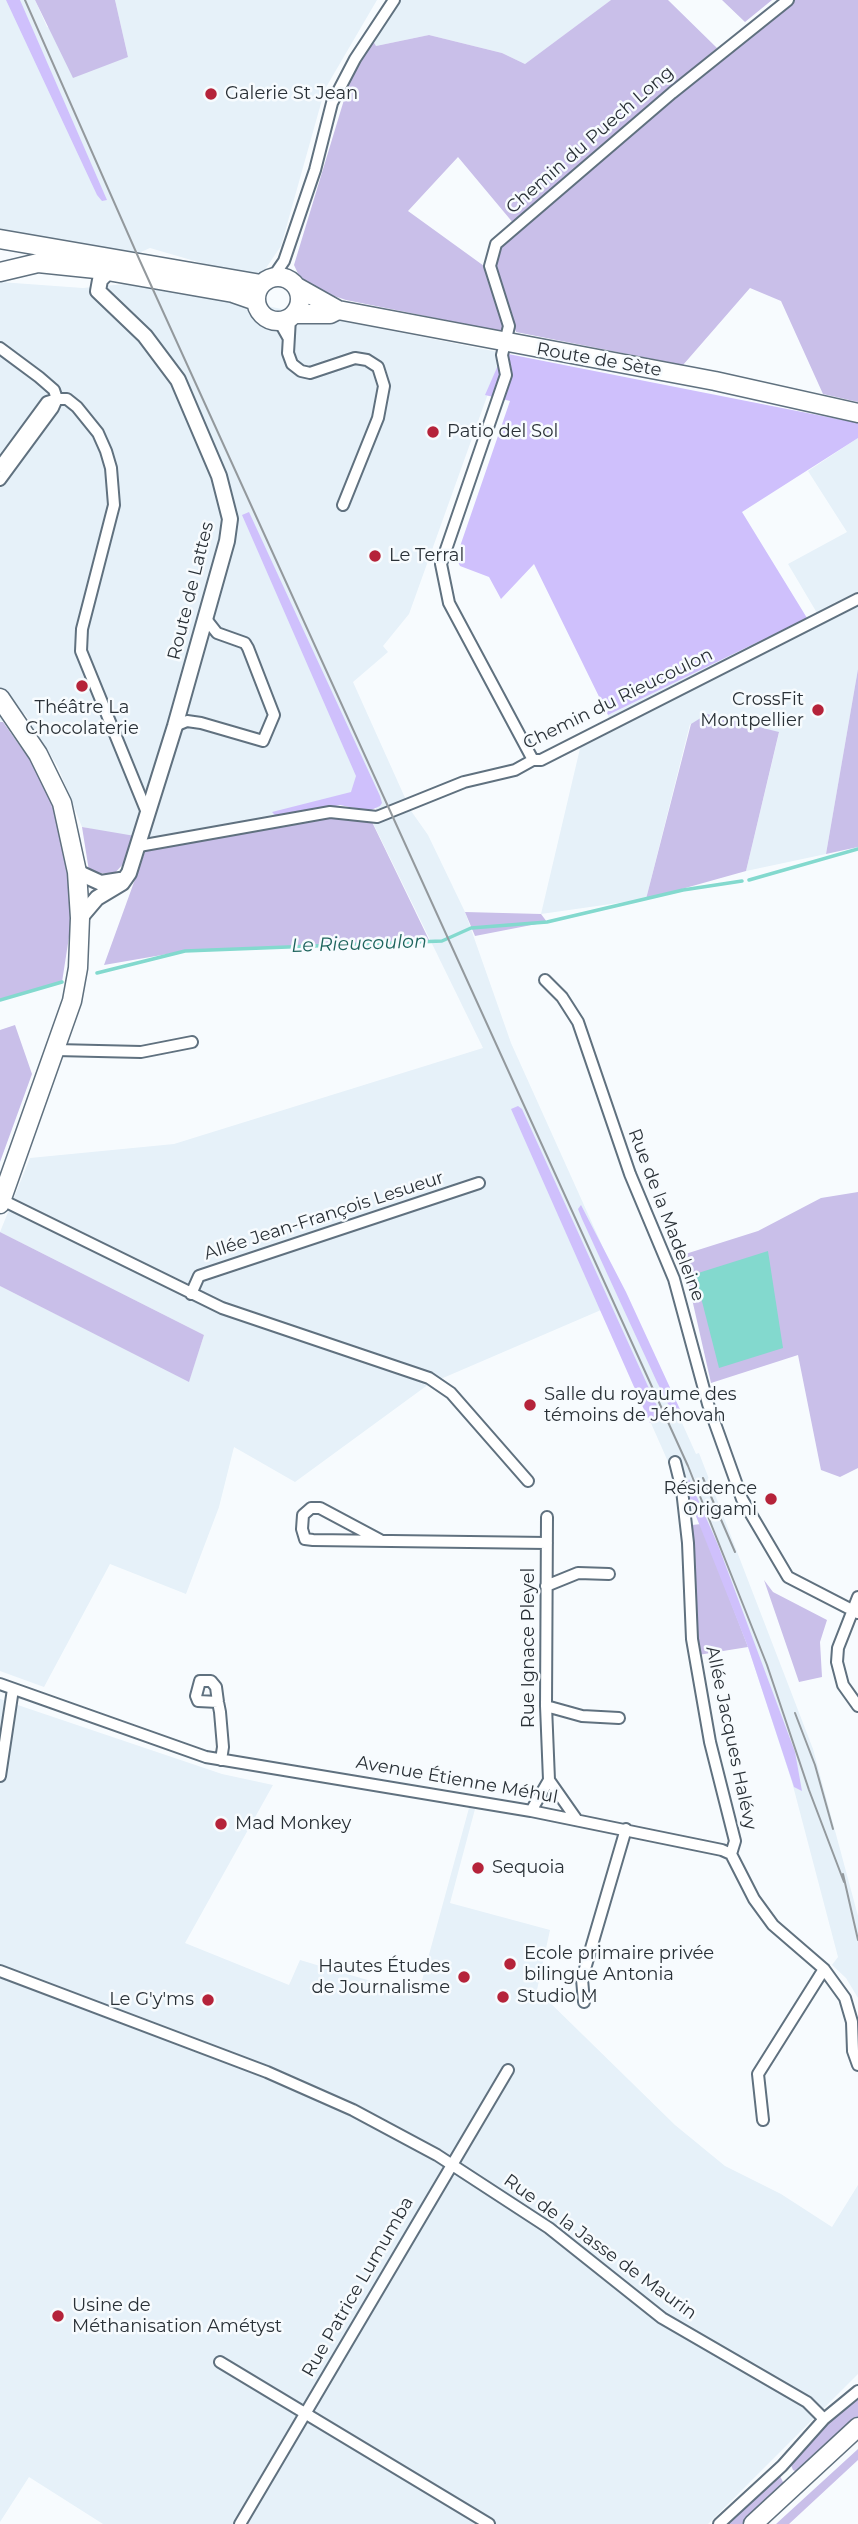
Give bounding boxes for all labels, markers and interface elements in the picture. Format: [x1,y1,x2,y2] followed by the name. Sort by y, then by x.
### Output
[502,61,678,219] street label: Chemin du Puech Long
[225,83,358,105] place label: Galerie St Jean
[203,86,219,102] marker: Galerie St Jean
[535,338,663,382] street label: Route de Sète
[447,421,558,443] place label: Patio del Sol
[425,424,441,440] marker: Patio del Sol
[163,520,219,662] street label: Route de Lattes
[389,545,464,567] place label: Le Terral
[367,548,383,564] marker: Le Terral
[520,644,716,754] street label: Chemin du Rieucoulon
[74,678,90,694] marker: Théâtre La Chocolaterie
[700,689,804,732] place label: CrossFit Montpellier
[25,697,139,740] place label: Théâtre La Chocolaterie
[810,702,826,718] marker: CrossFit Montpellier
[291,930,427,958] water label: Le Rieucoulon
[623,1126,709,1304] street label: Rue de la Madeleine
[201,1167,447,1265] street label: Allée Jean-François Lesueur
[544,1384,737,1426] place label: Salle du royaume des témoins de Jéhovah
[522,1397,538,1413] marker: Salle du royaume des témoins de Jéhovah
[663,1478,757,1520] place label: Résidence Origami
[763,1491,779,1507] marker: Résidence Origami
[518,1568,540,1728] street label: Rue Ignace Pleyel
[701,1644,761,1832] street label: Allée Jacques Halévy
[354,1752,560,1808] street label: Avenue Étienne Méhul
[235,1813,351,1835] place label: Mad Monkey
[213,1816,229,1832] marker: Mad Monkey
[492,1857,565,1879] place label: Sequoia
[470,1860,486,1876] marker: Sequoia
[524,1943,714,1986] place label: Ecole primaire privée bilingue Antonia
[312,1956,450,1998] place label: Hautes Études de Journalisme
[502,1956,518,1972] marker: Ecole primaire privée bilingue Antonia
[456,1969,472,1985] marker: Hautes Études de Journalisme
[517,1986,598,2008] place label: Studio M
[109,1989,194,2011] place label: Le G'y'ms
[495,1989,511,2005] marker: Studio M
[200,1992,216,2008] marker: Le G'y'ms
[499,2170,701,2324] street label: Rue de la Jasse de Maurin
[298,2193,418,2381] street label: Rue Patrice Lumumba
[72,2295,282,2338] place label: Usine de Méthanisation Amétyst
[50,2308,66,2324] marker: Usine de Méthanisation Amétyst

